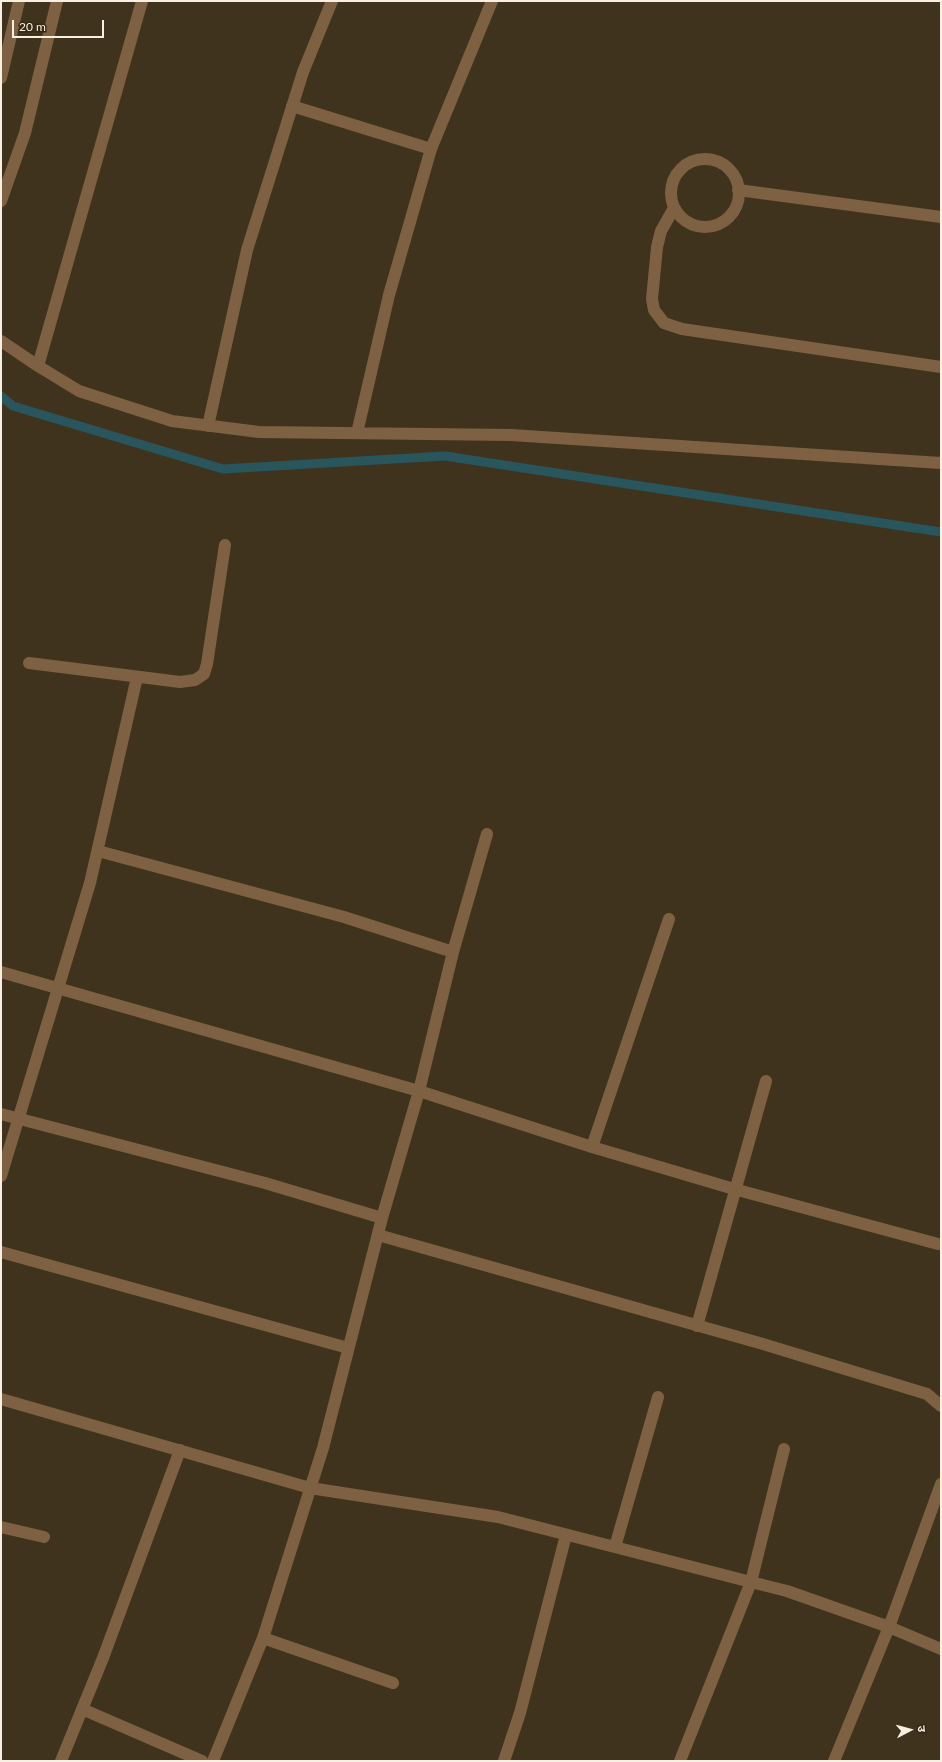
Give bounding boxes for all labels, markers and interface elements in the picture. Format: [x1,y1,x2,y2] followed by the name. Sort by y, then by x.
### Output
[14,12,106,38] scale bar
[19,19,46,34] text: 20 m
[890,1710,930,1750] north arrow
[916,1725,929,1733] text: उ

